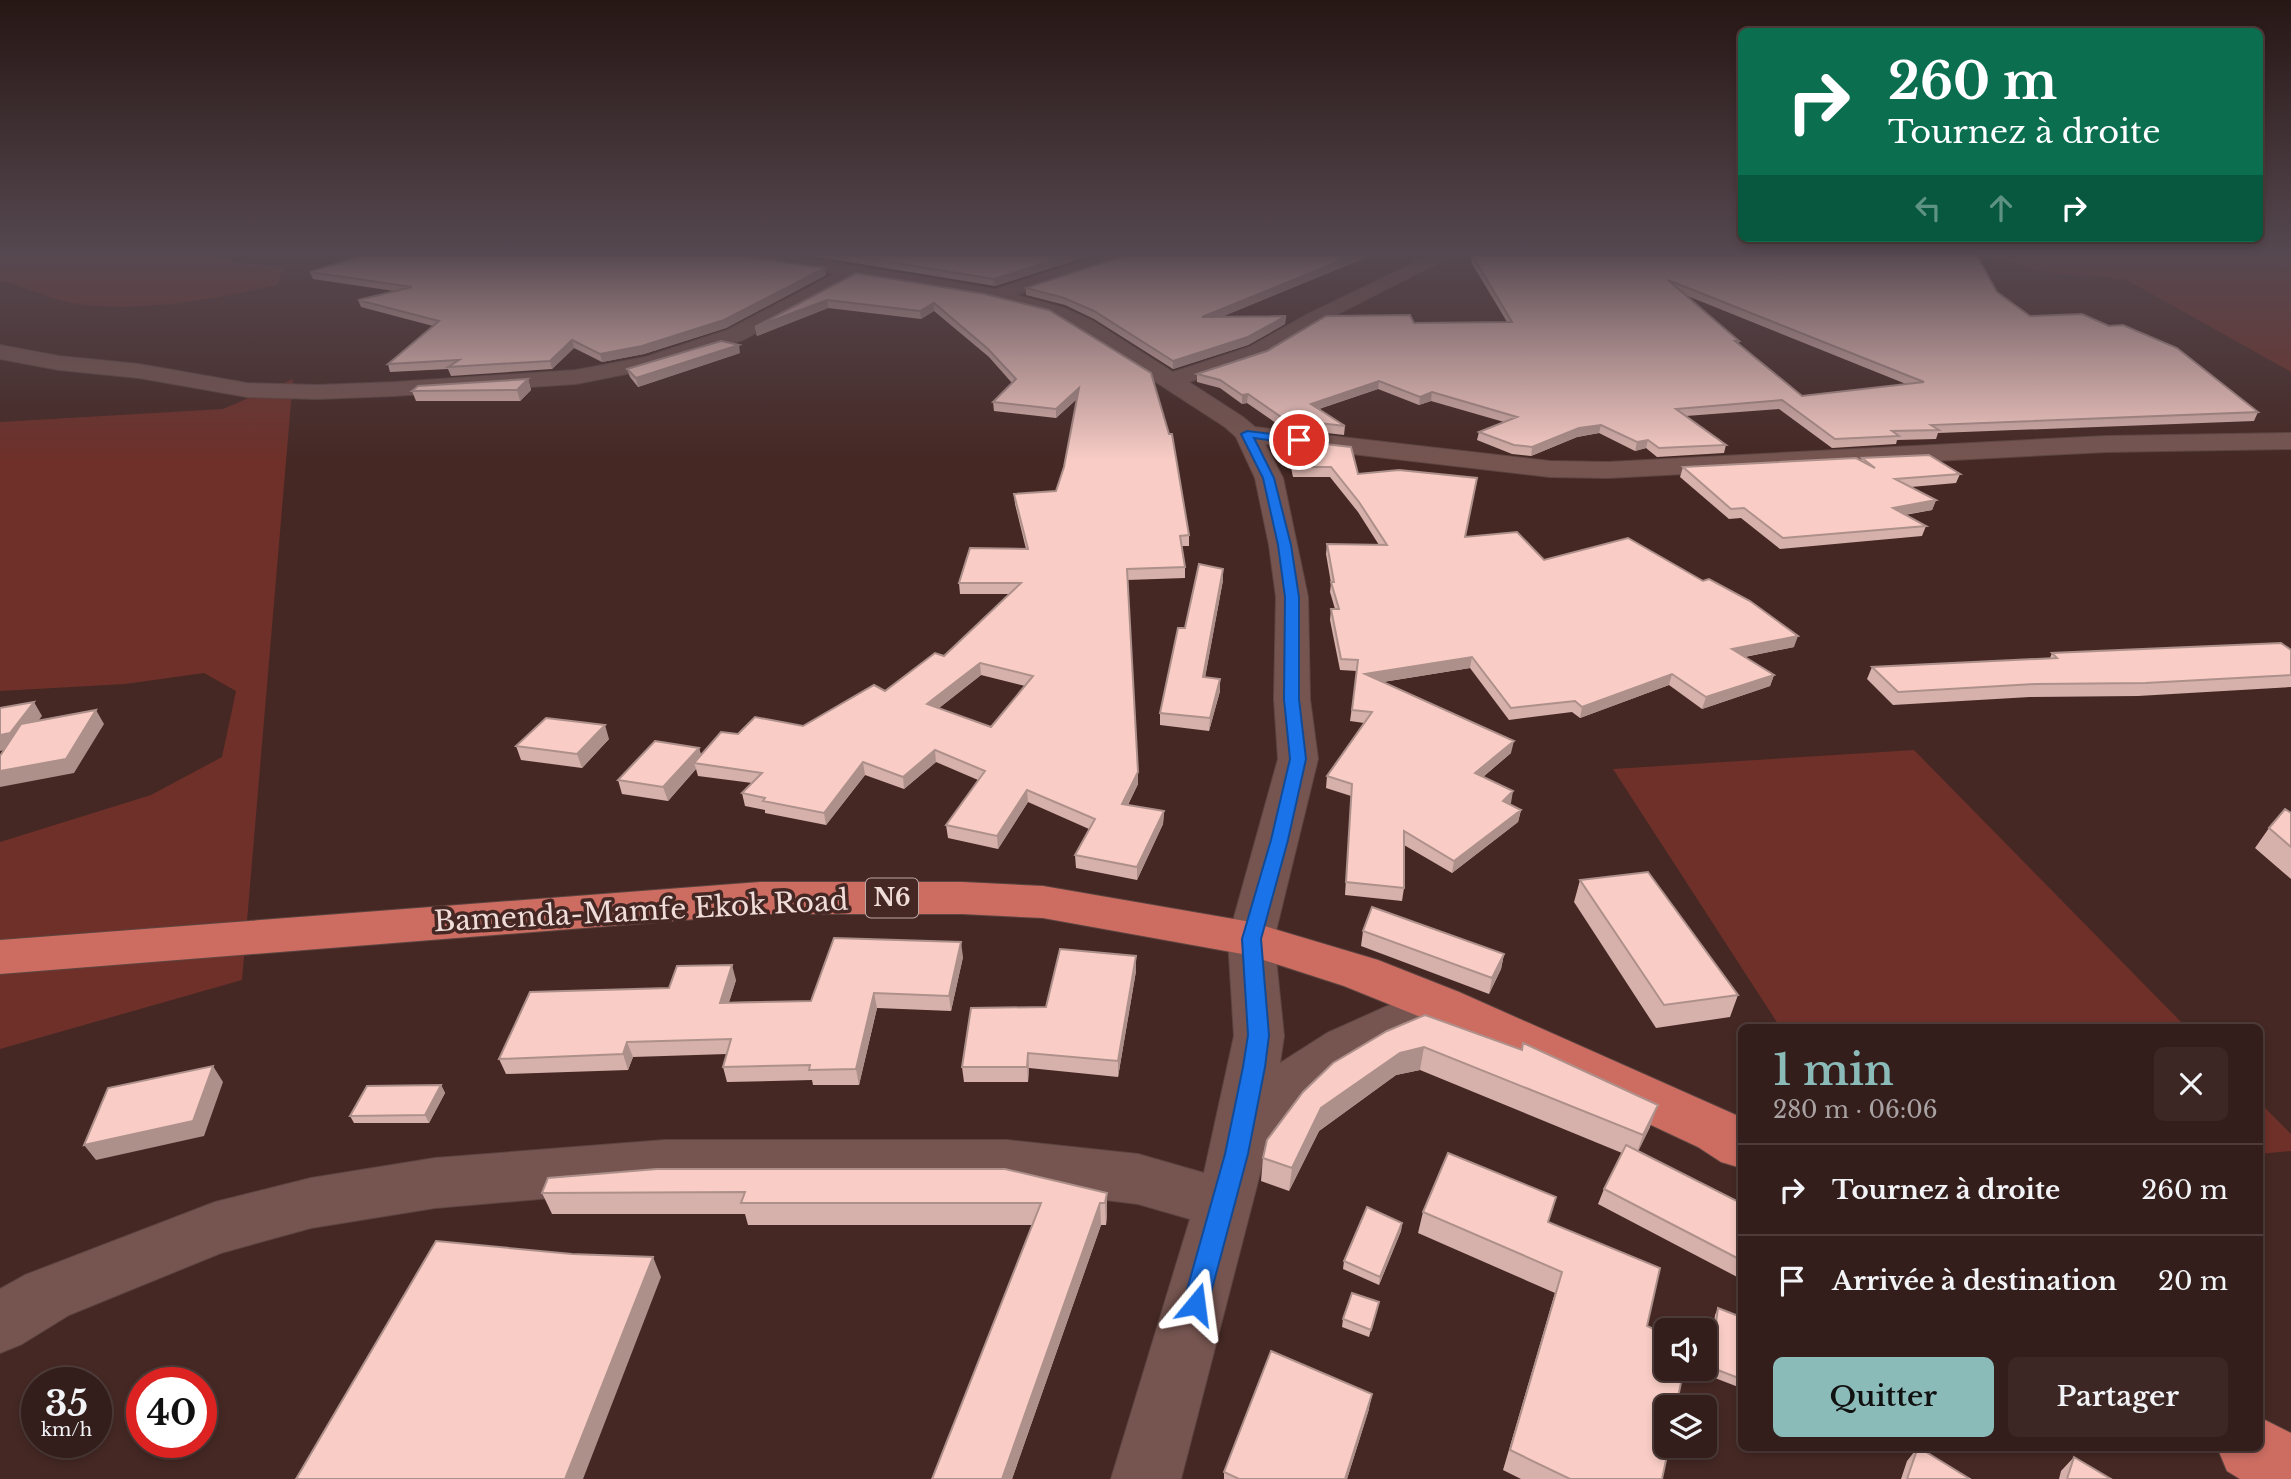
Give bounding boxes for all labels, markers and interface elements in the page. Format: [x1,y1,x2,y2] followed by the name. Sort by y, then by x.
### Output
[1888,51,2057,112] text: 260 m
[1773,56,1864,147] icon: right
[1888,112,2161,152] text: Tournez à droite
[1909,189,1947,227] icon: left
[1982,189,2020,227] icon: ahead
[2055,189,2093,227] icon: right
[1269,410,1329,470] pin
[1280,421,1318,459] icon: arrive
[866,878,918,917] road number: N6
[433,883,849,939] street label: Bamenda-Mamfe Ekok Road
[1773,1044,1894,1096] text: 1 min
[2154,1047,2228,1121] button: close
[1773,1096,1938,1124] text: 280 m · 06:06
[1773,1171,1811,1209] icon: right
[1832,1174,2060,1206] text: Tournez à droite
[2141,1174,2228,1206] text: 260 m
[1773,1262,1811,1300] icon: arrive
[1832,1265,2117,1297] text: Arrivée à destination
[2158,1265,2228,1297] text: 20 m
[1159,1267,1233,1341] position arrow
[1654,1318,1717,1458] map controls
[1654,1318,1717,1381] button: sound
[1773,1357,1994,1437] button: Quitter
[2008,1357,2228,1437] button: Partager
[126,1367,217,1458] speed limit sign: 40
[45,1382,88,1425] text: 35
[1654,1395,1717,1458] button: layers
[41,1419,92,1441] text: km/h

